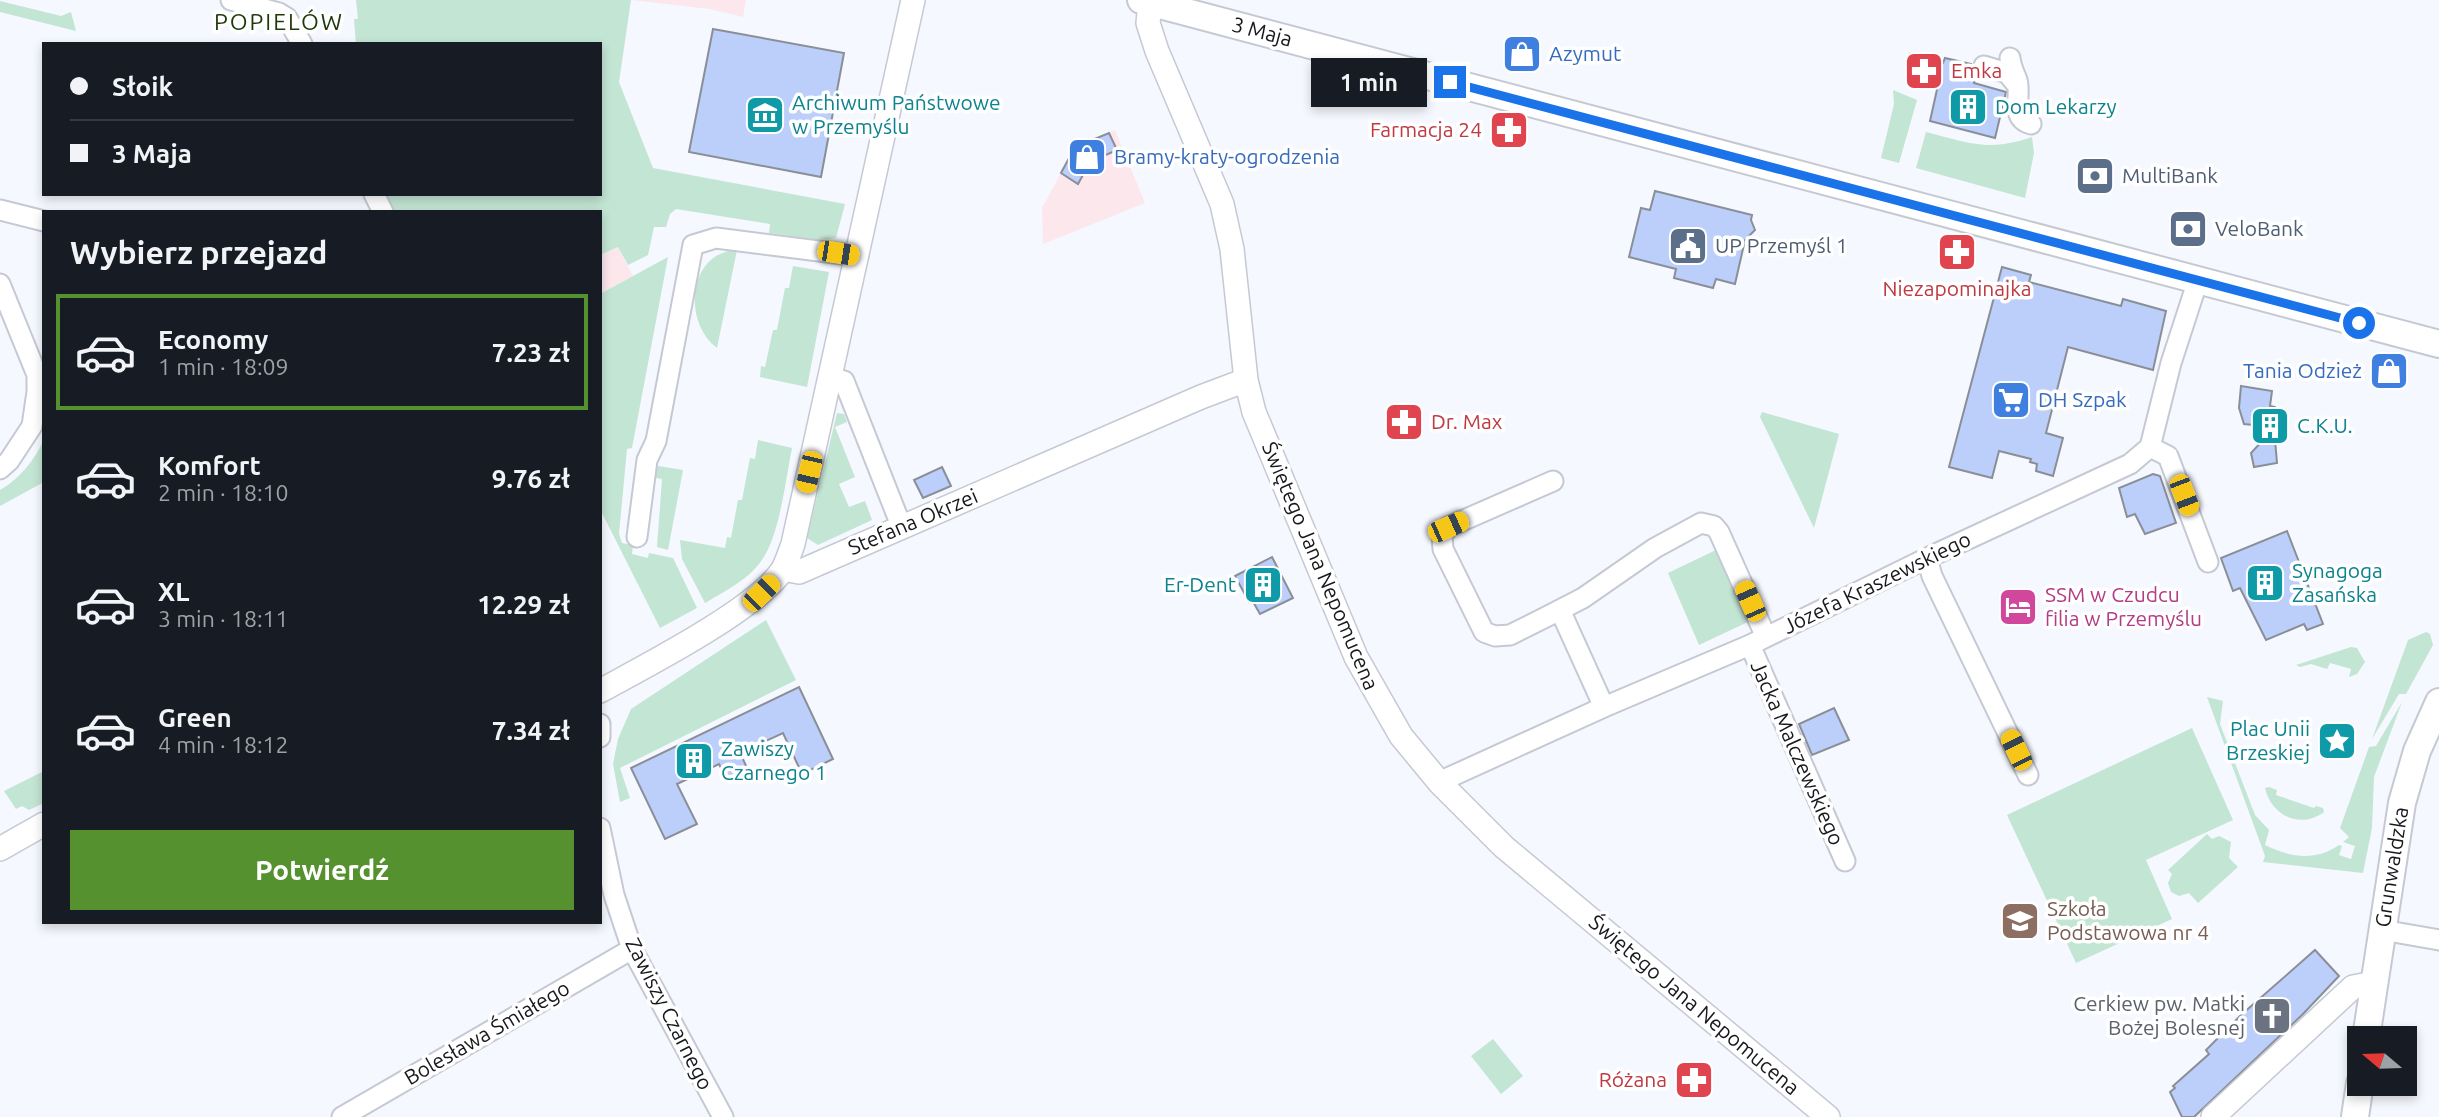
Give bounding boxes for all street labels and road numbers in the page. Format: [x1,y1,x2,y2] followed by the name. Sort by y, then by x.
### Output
[1229,11,1295,51] street label: 3 Maja
[1258,438,1384,693] street label: Świętego Jana Nepomucena
[844,483,981,559] street label: Stefana Okrzei
[1779,526,1974,638] street label: Józefa Kraszewskiego
[1746,657,1849,849] street label: Jacka Malczewskiego
[2370,805,2412,929] street label: Grunwaldzka
[1585,909,1805,1099] street label: Świętego Jana Nepomucena
[621,934,719,1093] street label: Zawiszy Czarnego
[400,975,573,1089] street label: Bolesława Śmiałego

